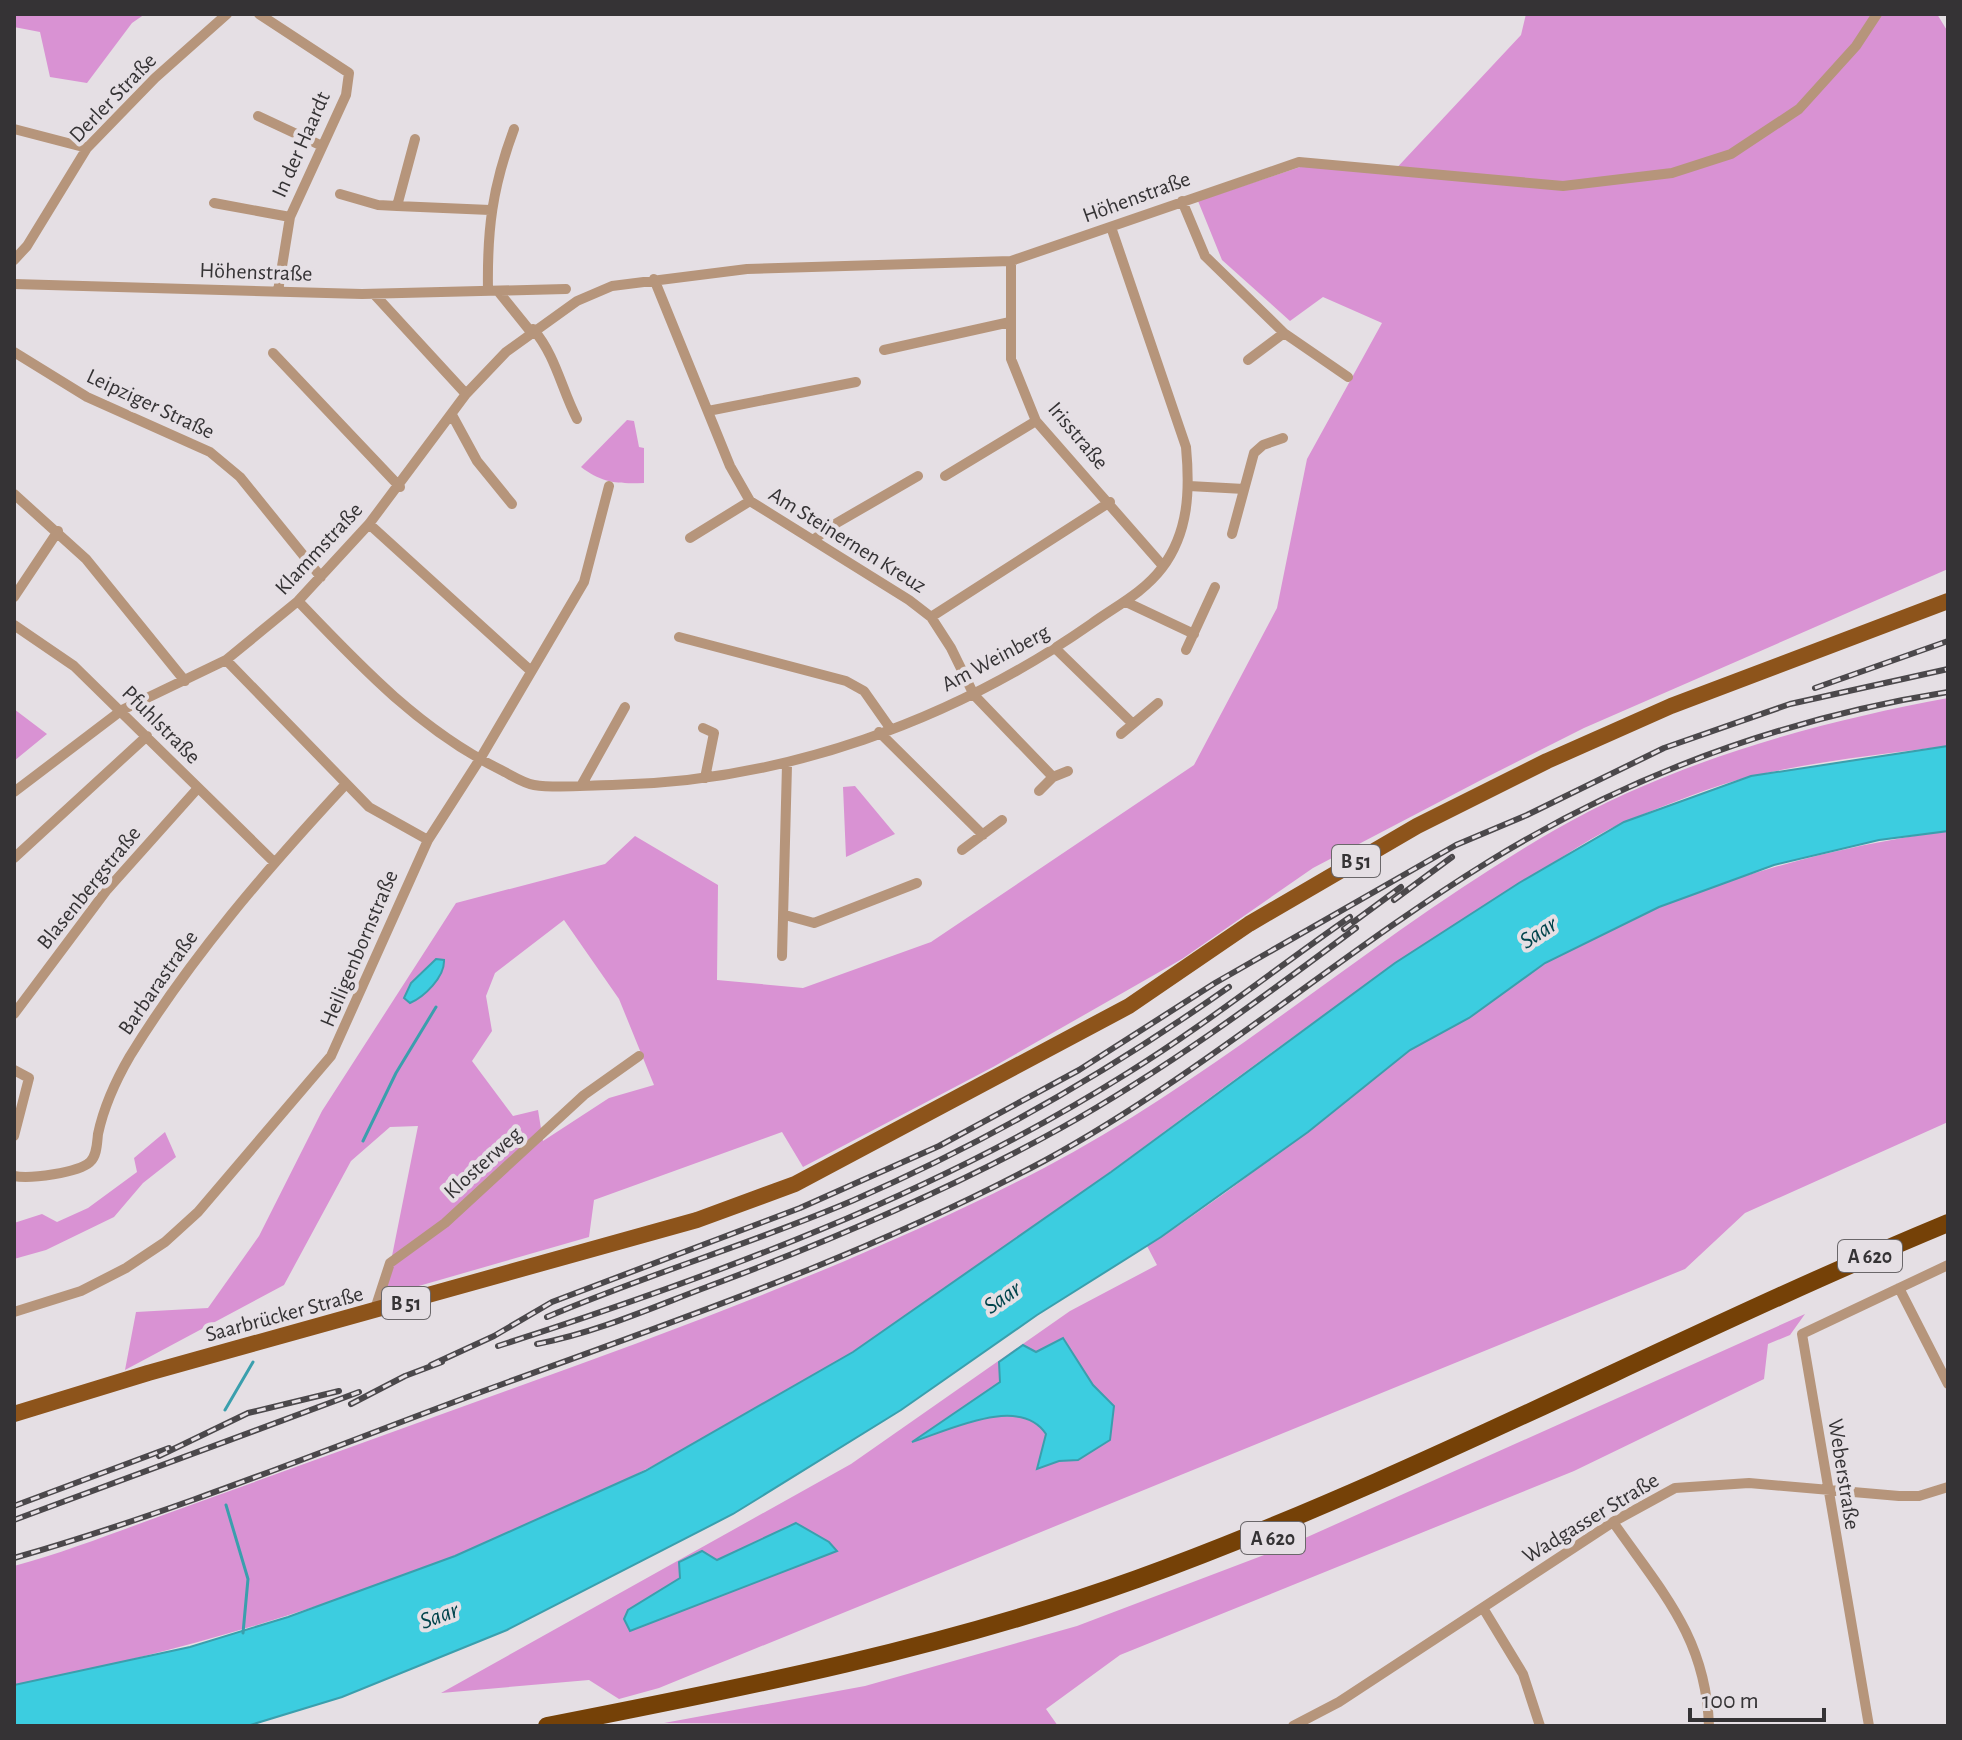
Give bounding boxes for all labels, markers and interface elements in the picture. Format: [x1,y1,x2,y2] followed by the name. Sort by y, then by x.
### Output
[65,49,160,147] street label: Derler Straße
[268,88,334,201] street label: In der Haardt
[1080,167,1193,227] street label: Höhenstraße
[199,259,313,285] street label: Höhenstraße
[83,365,218,443] street label: Leipziger Straße
[1044,398,1113,474] street label: Irisstraße
[765,483,930,597] street label: Am Steinernen Kreuz
[271,498,367,599] street label: Klammstraße
[938,620,1053,695] street label: Am Weinberg
[118,681,205,768] street label: Pfuhlstraße
[33,822,145,953] street label: Blasenbergstraße
[1332,845,1380,877] road number: B 51
[316,867,402,1030] street label: Heiligenbornstraße
[1516,911,1563,954] water label: Saar
[114,926,202,1039] street label: Barbarastraße
[440,1122,526,1203] street label: Klosterweg
[1838,1240,1902,1272] road number: A 620
[980,1276,1027,1319] water label: Saar
[203,1282,366,1346] street label: Saarbrücker Straße
[382,1287,430,1319] road number: B 51
[1824,1417,1864,1531] street label: Weberstraße
[1519,1469,1662,1567] street label: Wadgasser Straße
[1241,1522,1305,1554] road number: A 620
[417,1598,463,1634] water label: Saar
[1690,1672,1824,1722] scale bar
[1702,1689,1759,1713] text: 100 m

